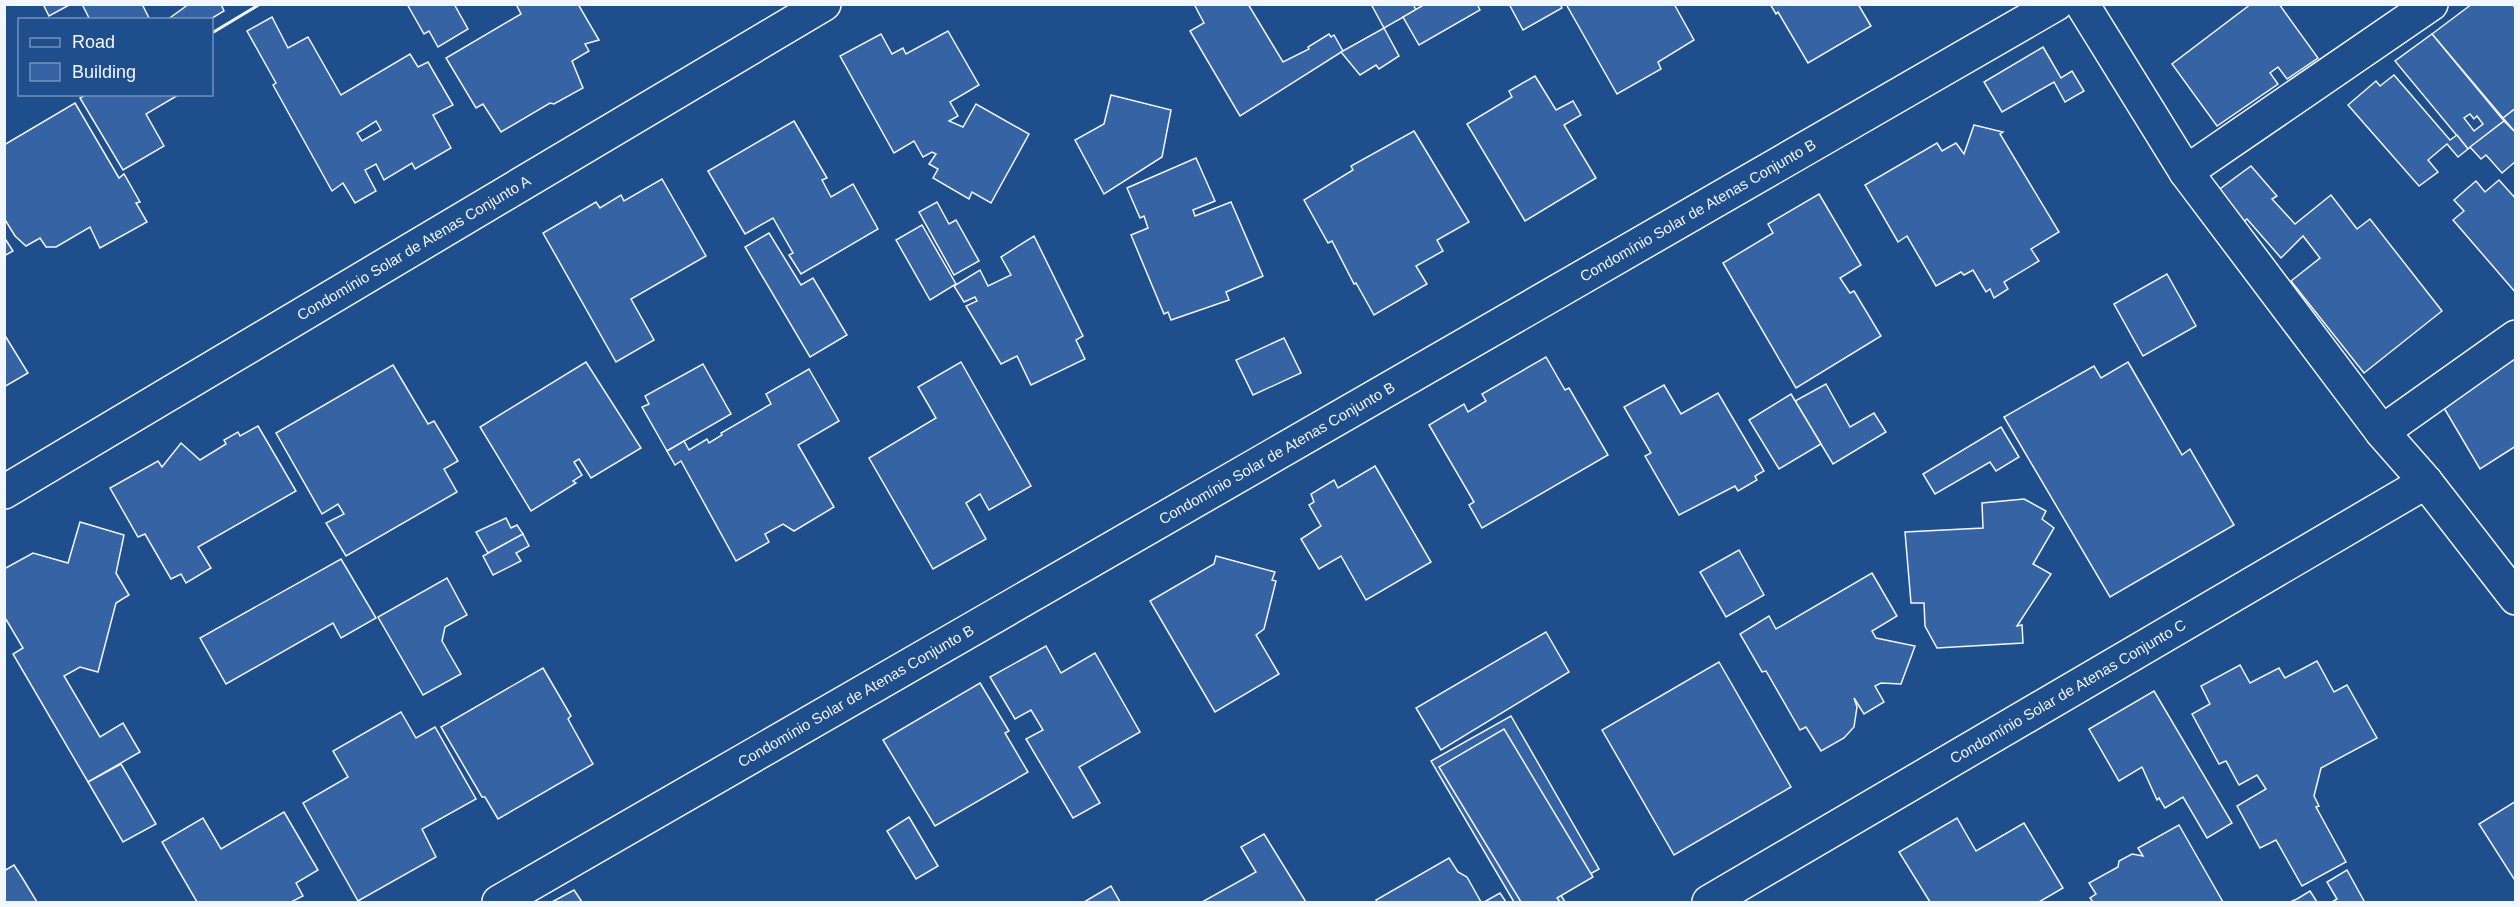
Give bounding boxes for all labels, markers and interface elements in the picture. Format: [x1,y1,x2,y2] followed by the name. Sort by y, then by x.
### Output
[18,18,213,96] legend
[72,32,115,52] text: Road
[72,62,136,82] text: Building
[1577,135,1819,285] street label: Condomínio Solar de Atenas Conjunto B
[294,172,533,324] street label: Condomínio Solar de Atenas Conjunto A
[1156,378,1398,528] street label: Condomínio Solar de Atenas Conjunto B
[1947,616,2189,767] street label: Condomínio Solar de Atenas Conjunto C
[735,621,977,770] street label: Condomínio Solar de Atenas Conjunto B

